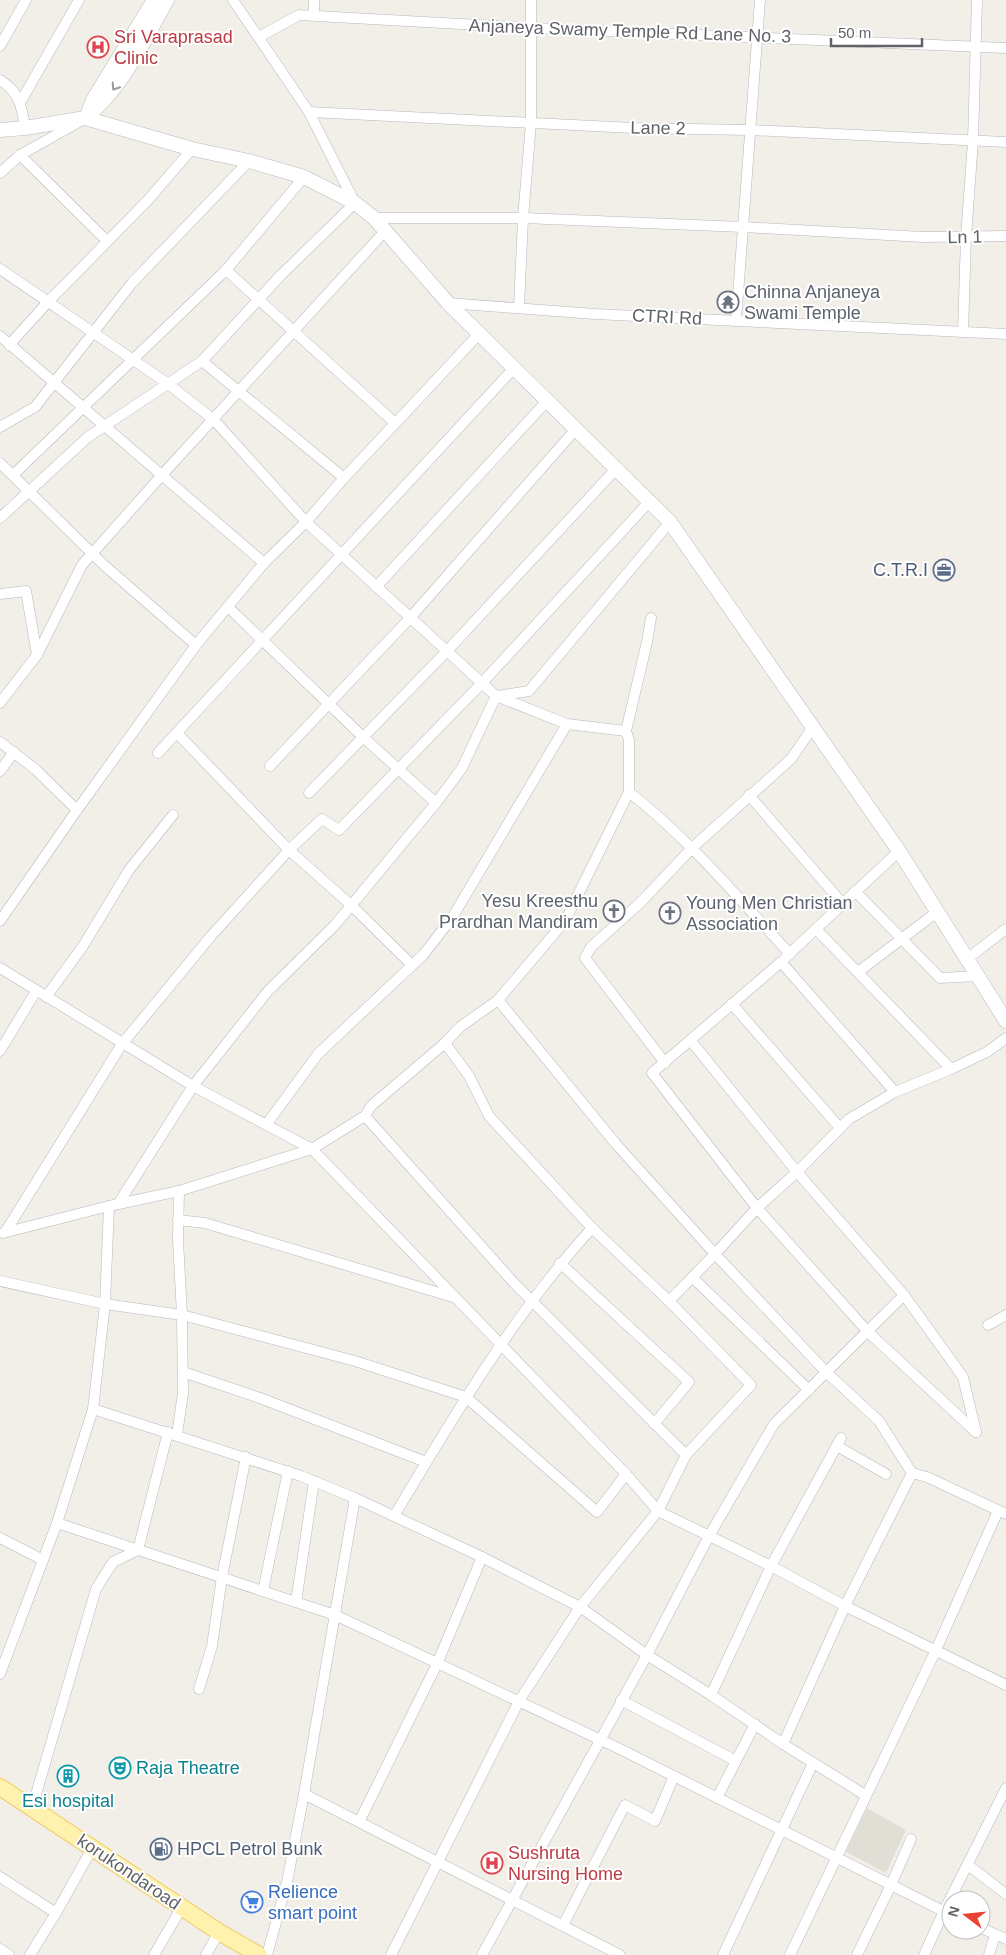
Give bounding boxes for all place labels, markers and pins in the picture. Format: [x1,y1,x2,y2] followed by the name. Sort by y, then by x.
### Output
[114,27,233,68] place label: Sri Varaprasad Clinic
[86,35,110,59] hospital icon: Sri Varaprasad Clinic
[744,282,881,323] place label: Chinna Anjaneya Swami Temple
[716,290,740,314] temple icon: Chinna Anjaneya Swami Temple
[932,558,956,582] office icon: C.T.R.I
[873,560,928,580] place label: C.T.R.I
[439,891,598,932] place label: Yesu Kreesthu Prardhan Mandiram
[686,893,852,934] place label: Young Men Christian Association
[602,899,626,923] church icon: Yesu Kreesthu Prardhan Mandiram
[658,901,682,925] church icon: Young Men Christian Association
[108,1756,132,1780] theatre icon: Raja Theatre
[136,1758,240,1778] place label: Raja Theatre
[56,1764,80,1788] building icon: Esi hospital
[22,1791,114,1811] place label: Esi hospital
[149,1837,173,1861] fuel station icon: HPCL Petrol Bunk
[177,1839,323,1859] place label: HPCL Petrol Bunk
[508,1843,623,1884] place label: Sushruta Nursing Home
[480,1851,504,1875] hospital icon: Sushruta Nursing Home
[268,1882,357,1923] place label: Relience smart point
[240,1890,264,1914] supermarket icon: Relience smart point

